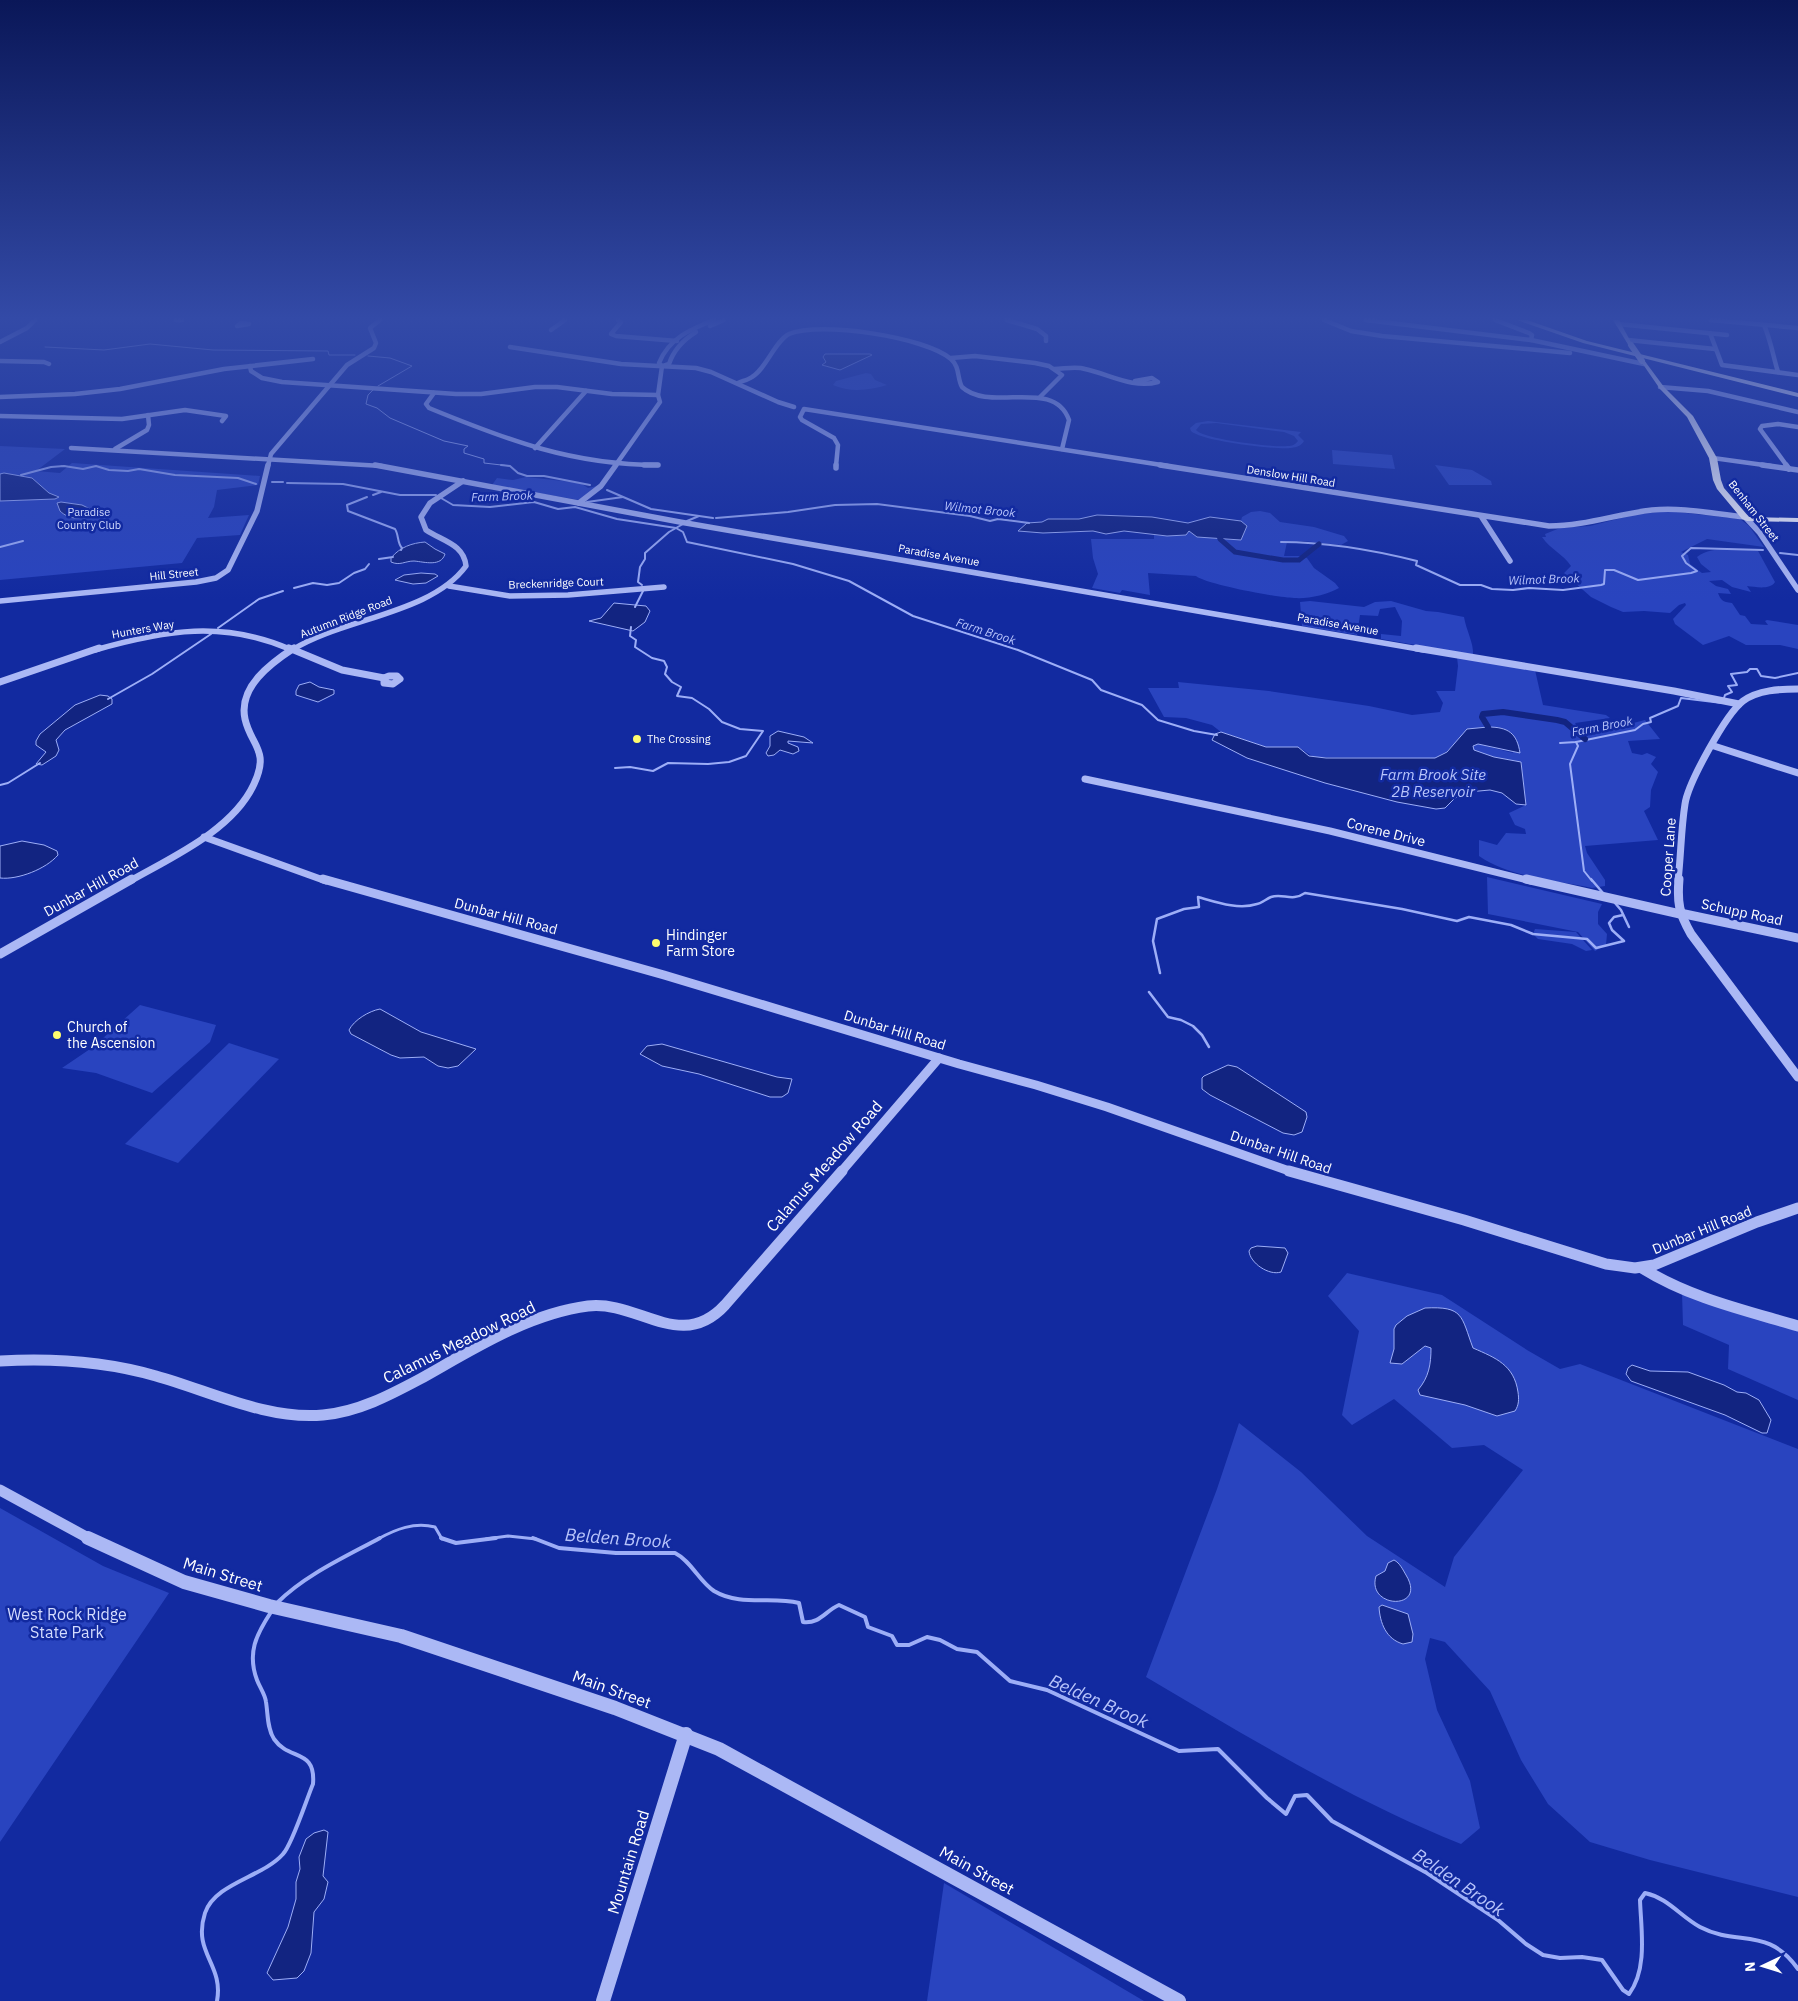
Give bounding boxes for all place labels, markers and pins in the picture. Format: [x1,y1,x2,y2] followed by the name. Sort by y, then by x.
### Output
[647,732,711,746] place label: The Crossing
[631,733,643,745] marker: The Crossing
[666,926,735,960] place label: Hindinger Farm Store
[650,937,662,949] marker: Hindinger Farm Store
[67,1018,155,1052] place label: Church of the Ascension
[51,1029,63,1041] marker: Church of the Ascension

